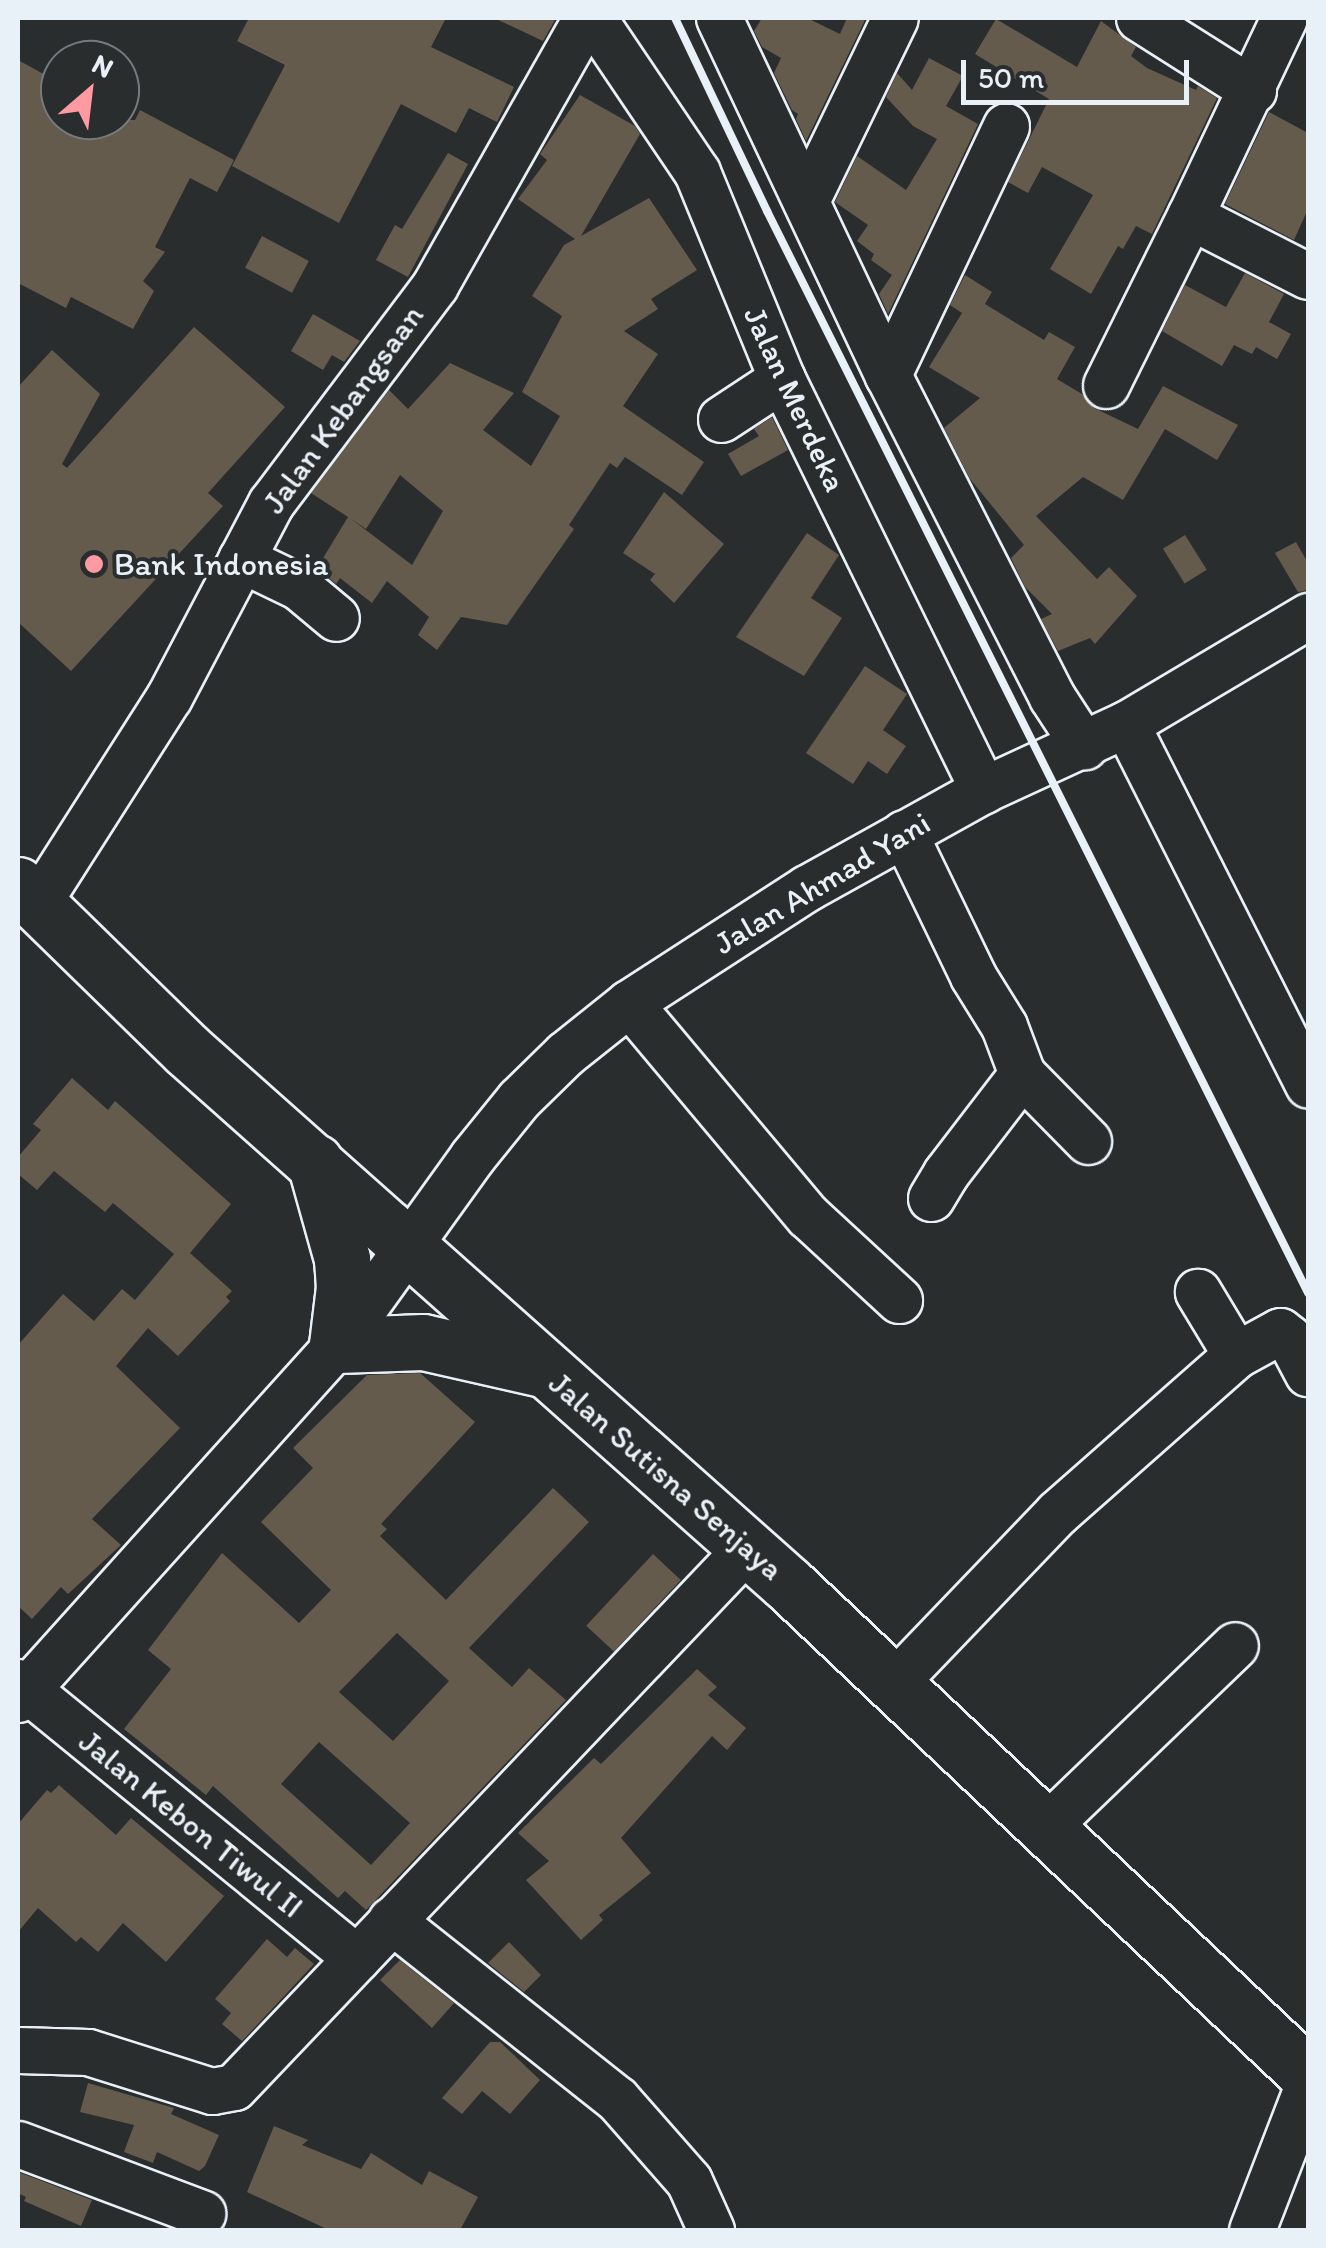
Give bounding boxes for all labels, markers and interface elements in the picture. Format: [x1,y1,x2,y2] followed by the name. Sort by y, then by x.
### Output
[40,40,140,140] north arrow
[966,40,1194,102] scale bar
[87,46,119,85] text: N
[978,59,1044,96] text: 50 m
[255,298,431,520] street label: Jalan Kebangsaan
[735,301,855,497] street label: Jalan Merdeka
[114,545,329,583] place label: Bank Indonesia
[83,553,105,575] marker: Bank Indonesia
[707,804,937,962] street label: Jalan Ahmad Yani
[540,1363,792,1589] street label: Jalan Sutisna Senjaya
[72,1722,310,1926] street label: Jalan Kebon Tiwul II

